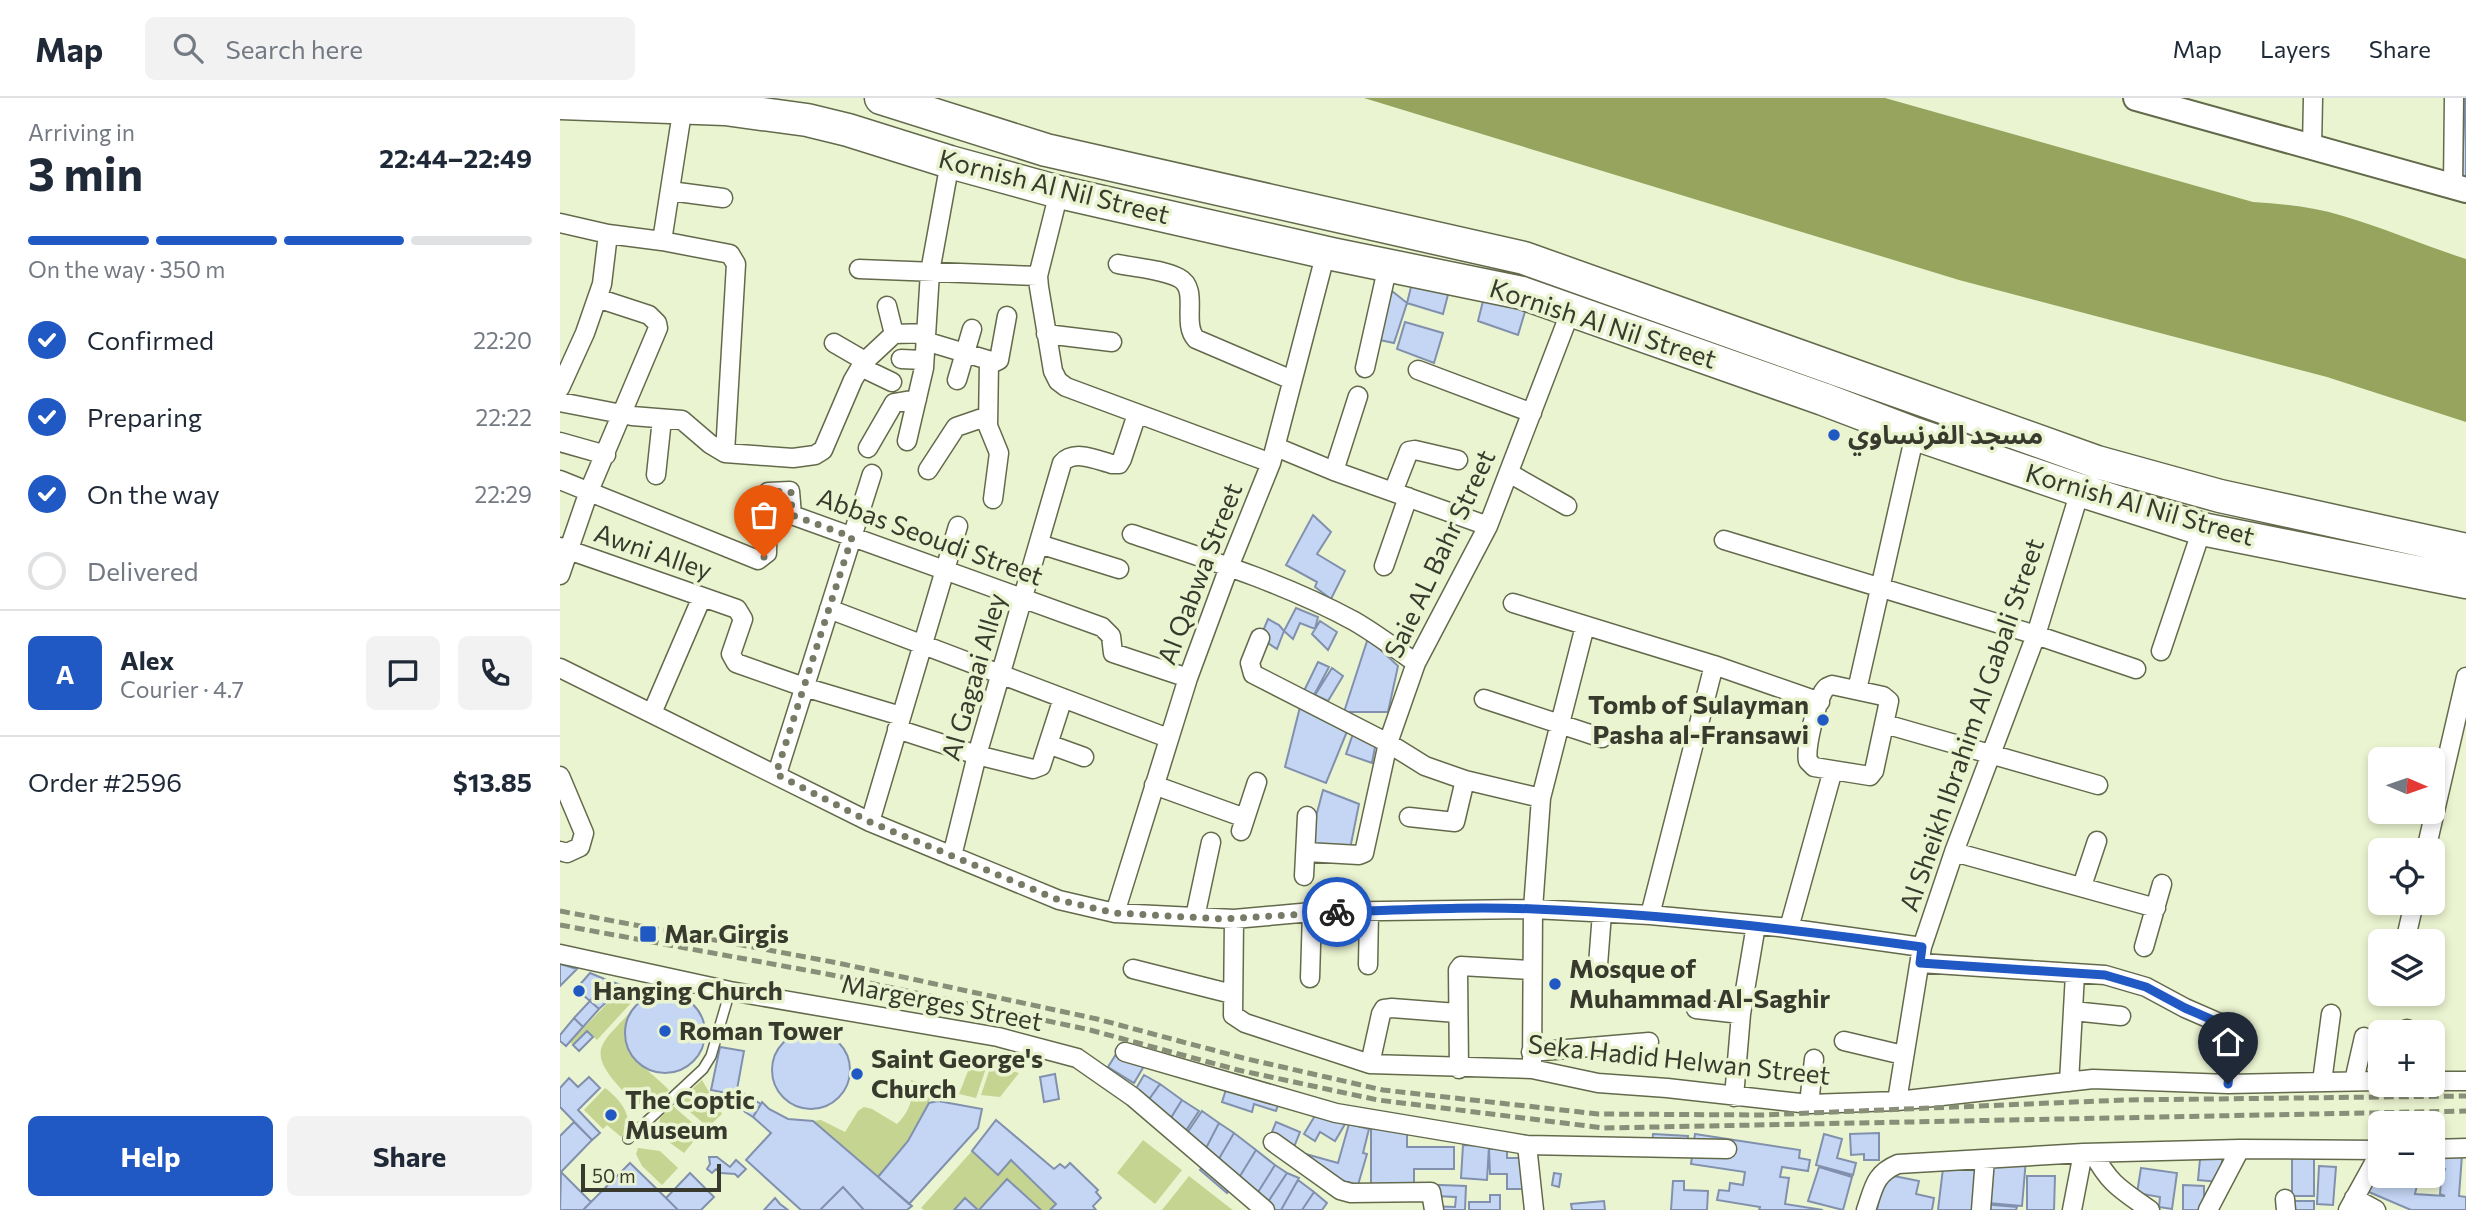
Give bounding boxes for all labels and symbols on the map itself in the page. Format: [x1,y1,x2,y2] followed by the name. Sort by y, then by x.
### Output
[936,142,1173,229] street label: Kornish Al Nil Street
[1486,271,1721,374] street label: Kornish Al Nil Street
[1848,418,2043,456] place label: مسجد الفرنساوي
[1826,427,1842,443] marker: مسجد الفرنساوي
[1377,444,1500,662] street label: Saie AL Bahr Street
[2022,456,2258,551] street label: Kornish Al Nil Street
[1150,478,1247,669] street label: Al Qabwa Street
[813,480,1048,591] street label: Abbas Seoudi Street
[734,485,794,557] pin
[591,516,716,585] street label: Awni Alley
[1892,534,2049,915] street label: Al Sheikh Ibrahim Al Gabali Street
[934,589,1011,764] street label: Al Gagaai Alley
[1588,688,1809,749] place label: Tomb of Sulayman Pasha al-Fransawi
[1815,712,1831,728] marker: Tomb of Sulayman Pasha al-Fransawi
[2368,747,2445,824] north arrow
[1302,877,1372,947] courier
[664,917,789,948] place label: Mar Girgis
[638,924,658,944] marker: Mar Girgis
[1569,952,1830,1013] place label: Mosque of Muhammad Al-Saghir
[839,967,1046,1036] street label: Margerges Street
[593,974,783,1005] place label: Hanging Church
[1547,976,1563,992] marker: Mosque of Muhammad Al-Saghir
[571,983,587,999] marker: Hanging Church
[2198,1012,2258,1084] pin
[679,1014,844,1045] place label: Roman Tower
[657,1023,673,1039] marker: Roman Tower
[1527,1027,1832,1090] street label: Seka Hadid Helwan Street
[871,1042,1043,1103] place label: Saint George's Church
[849,1066,865,1082] marker: Saint George's Church
[625,1083,755,1144] place label: The Coptic Museum
[603,1107,619,1123] marker: The Coptic Museum
[581,1161,721,1193] scale bar

